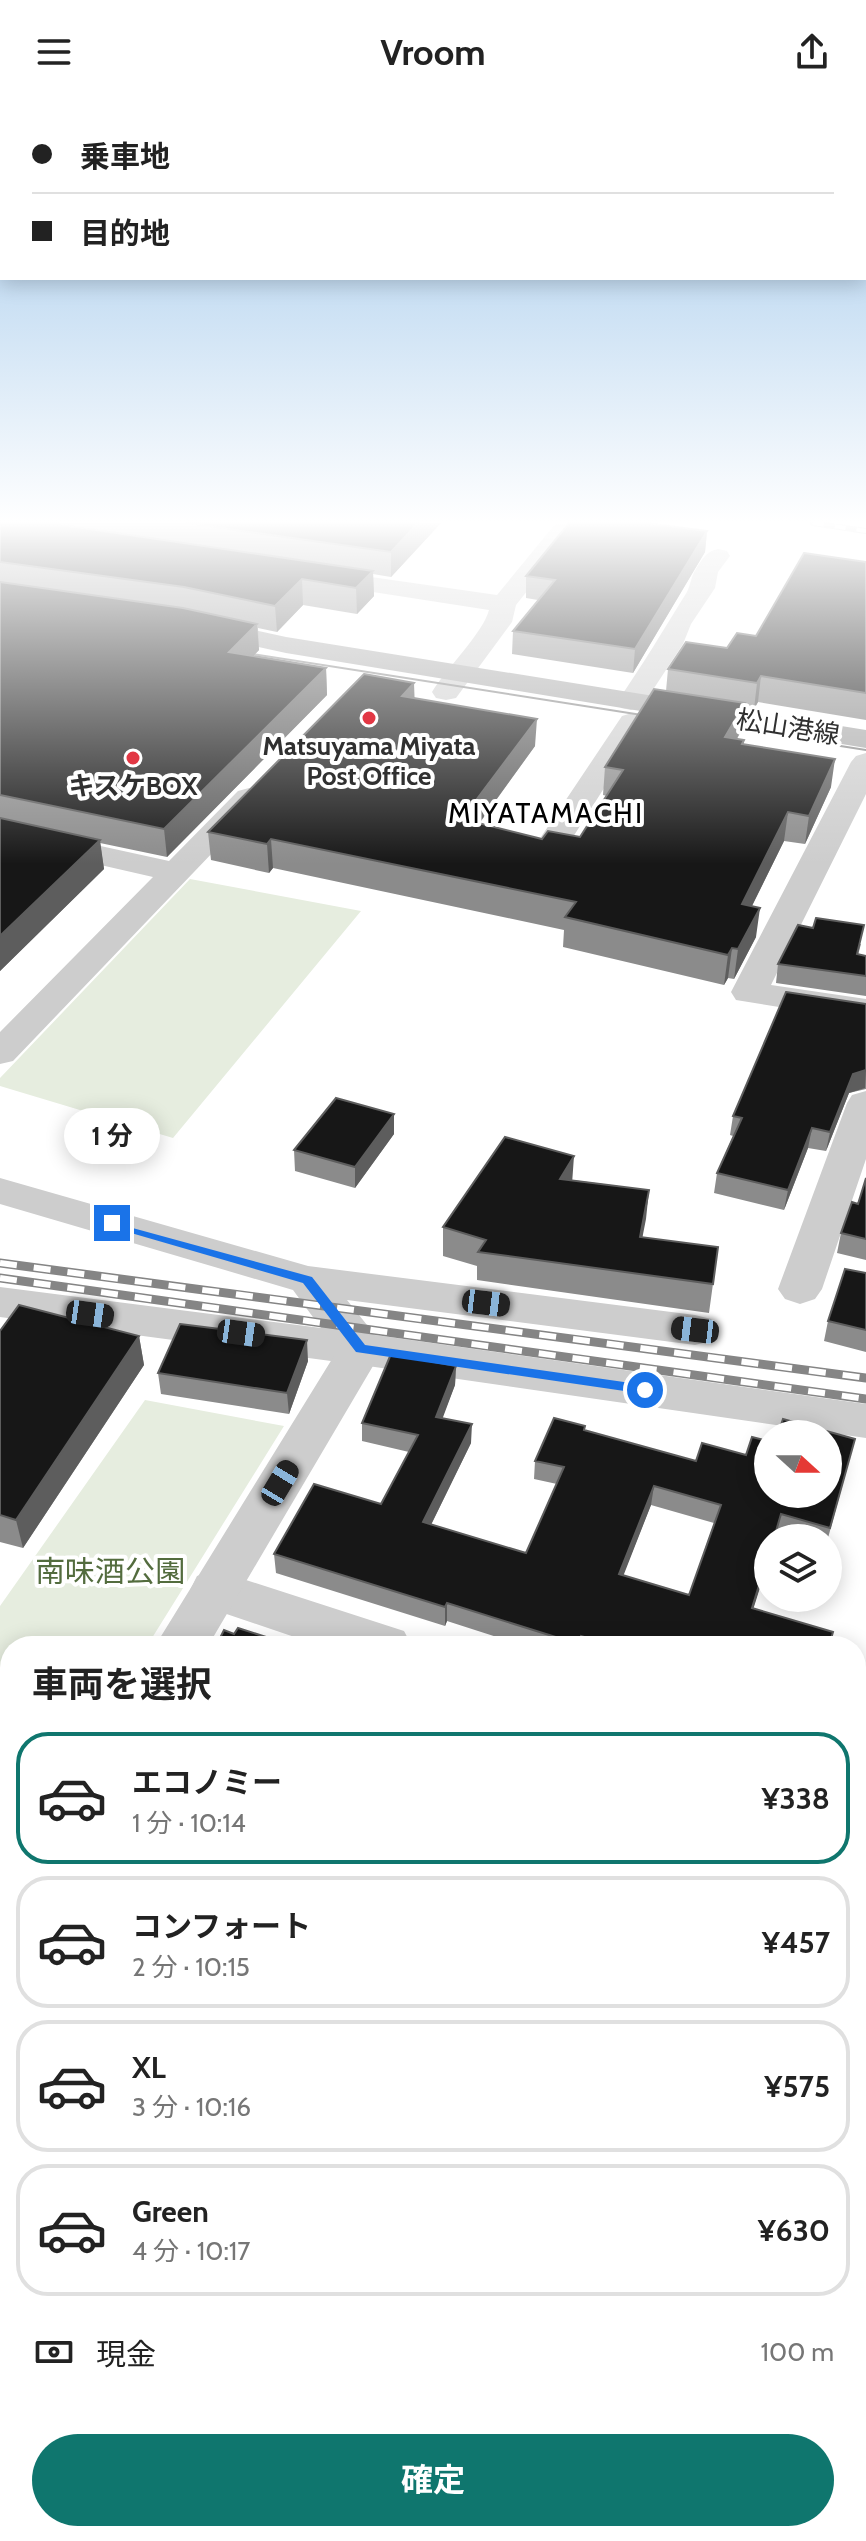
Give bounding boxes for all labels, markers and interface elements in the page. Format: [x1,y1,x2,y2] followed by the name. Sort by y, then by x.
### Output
[32,30,76,74] icon: menu
[381,30,485,74] text: Vroom
[790,30,834,74] icon: share
[80,138,170,175] text: 乗車地
[80,215,170,252] text: 目的地
[734,703,842,751] street label: 松山港線
[360,709,378,727] marker: Matsuyama Miyata Post Office
[263,730,475,792] place label: Matsuyama Miyata Post Office
[124,749,142,767] marker: キスケBOX
[69,770,198,802] place label: キスケBOX
[448,796,644,830] district label: MIYATAMACHI
[64,1107,160,1163] callout: 1 分
[91,1120,133,1152] text: 1 分
[94,1205,130,1241] route end
[461,1288,511,1318] car
[65,1299,115,1329] car
[670,1315,720,1345] car
[216,1318,266,1348] car
[627,1372,663,1408] route start
[754,1420,842,1508] north arrow
[754,1420,842,1612] map controls
[257,1456,303,1510] car
[754,1524,842,1612] button: layers
[35,1553,185,1590] park label: 南味酒公園
[32,1662,212,1706] text: 車両を選択
[36,1762,108,1834] icon: car
[132,1764,282,1801] text: エコノミー
[761,1780,830,1817] text: ¥338
[132,1807,246,1839] text: 1 分 · 10:14
[36,1906,108,1978] icon: car
[132,1908,311,1945] text: コンフォート
[762,1924,830,1961] text: ¥457
[132,1951,250,1983] text: 2 分 · 10:15
[132,2049,166,2086] text: XL
[36,2050,108,2122] icon: car
[764,2068,830,2105] text: ¥575
[132,2091,251,2123] text: 3 分 · 10:16
[132,2193,209,2230] text: Green
[36,2194,108,2266] icon: car
[758,2212,830,2249] text: ¥630
[132,2235,250,2267] text: 4 分 · 10:17
[32,2330,76,2374] icon: cash
[96,2336,156,2373] text: 現金
[761,2336,834,2368] text: 100 m
[32,2434,834,2526] button: 確定

